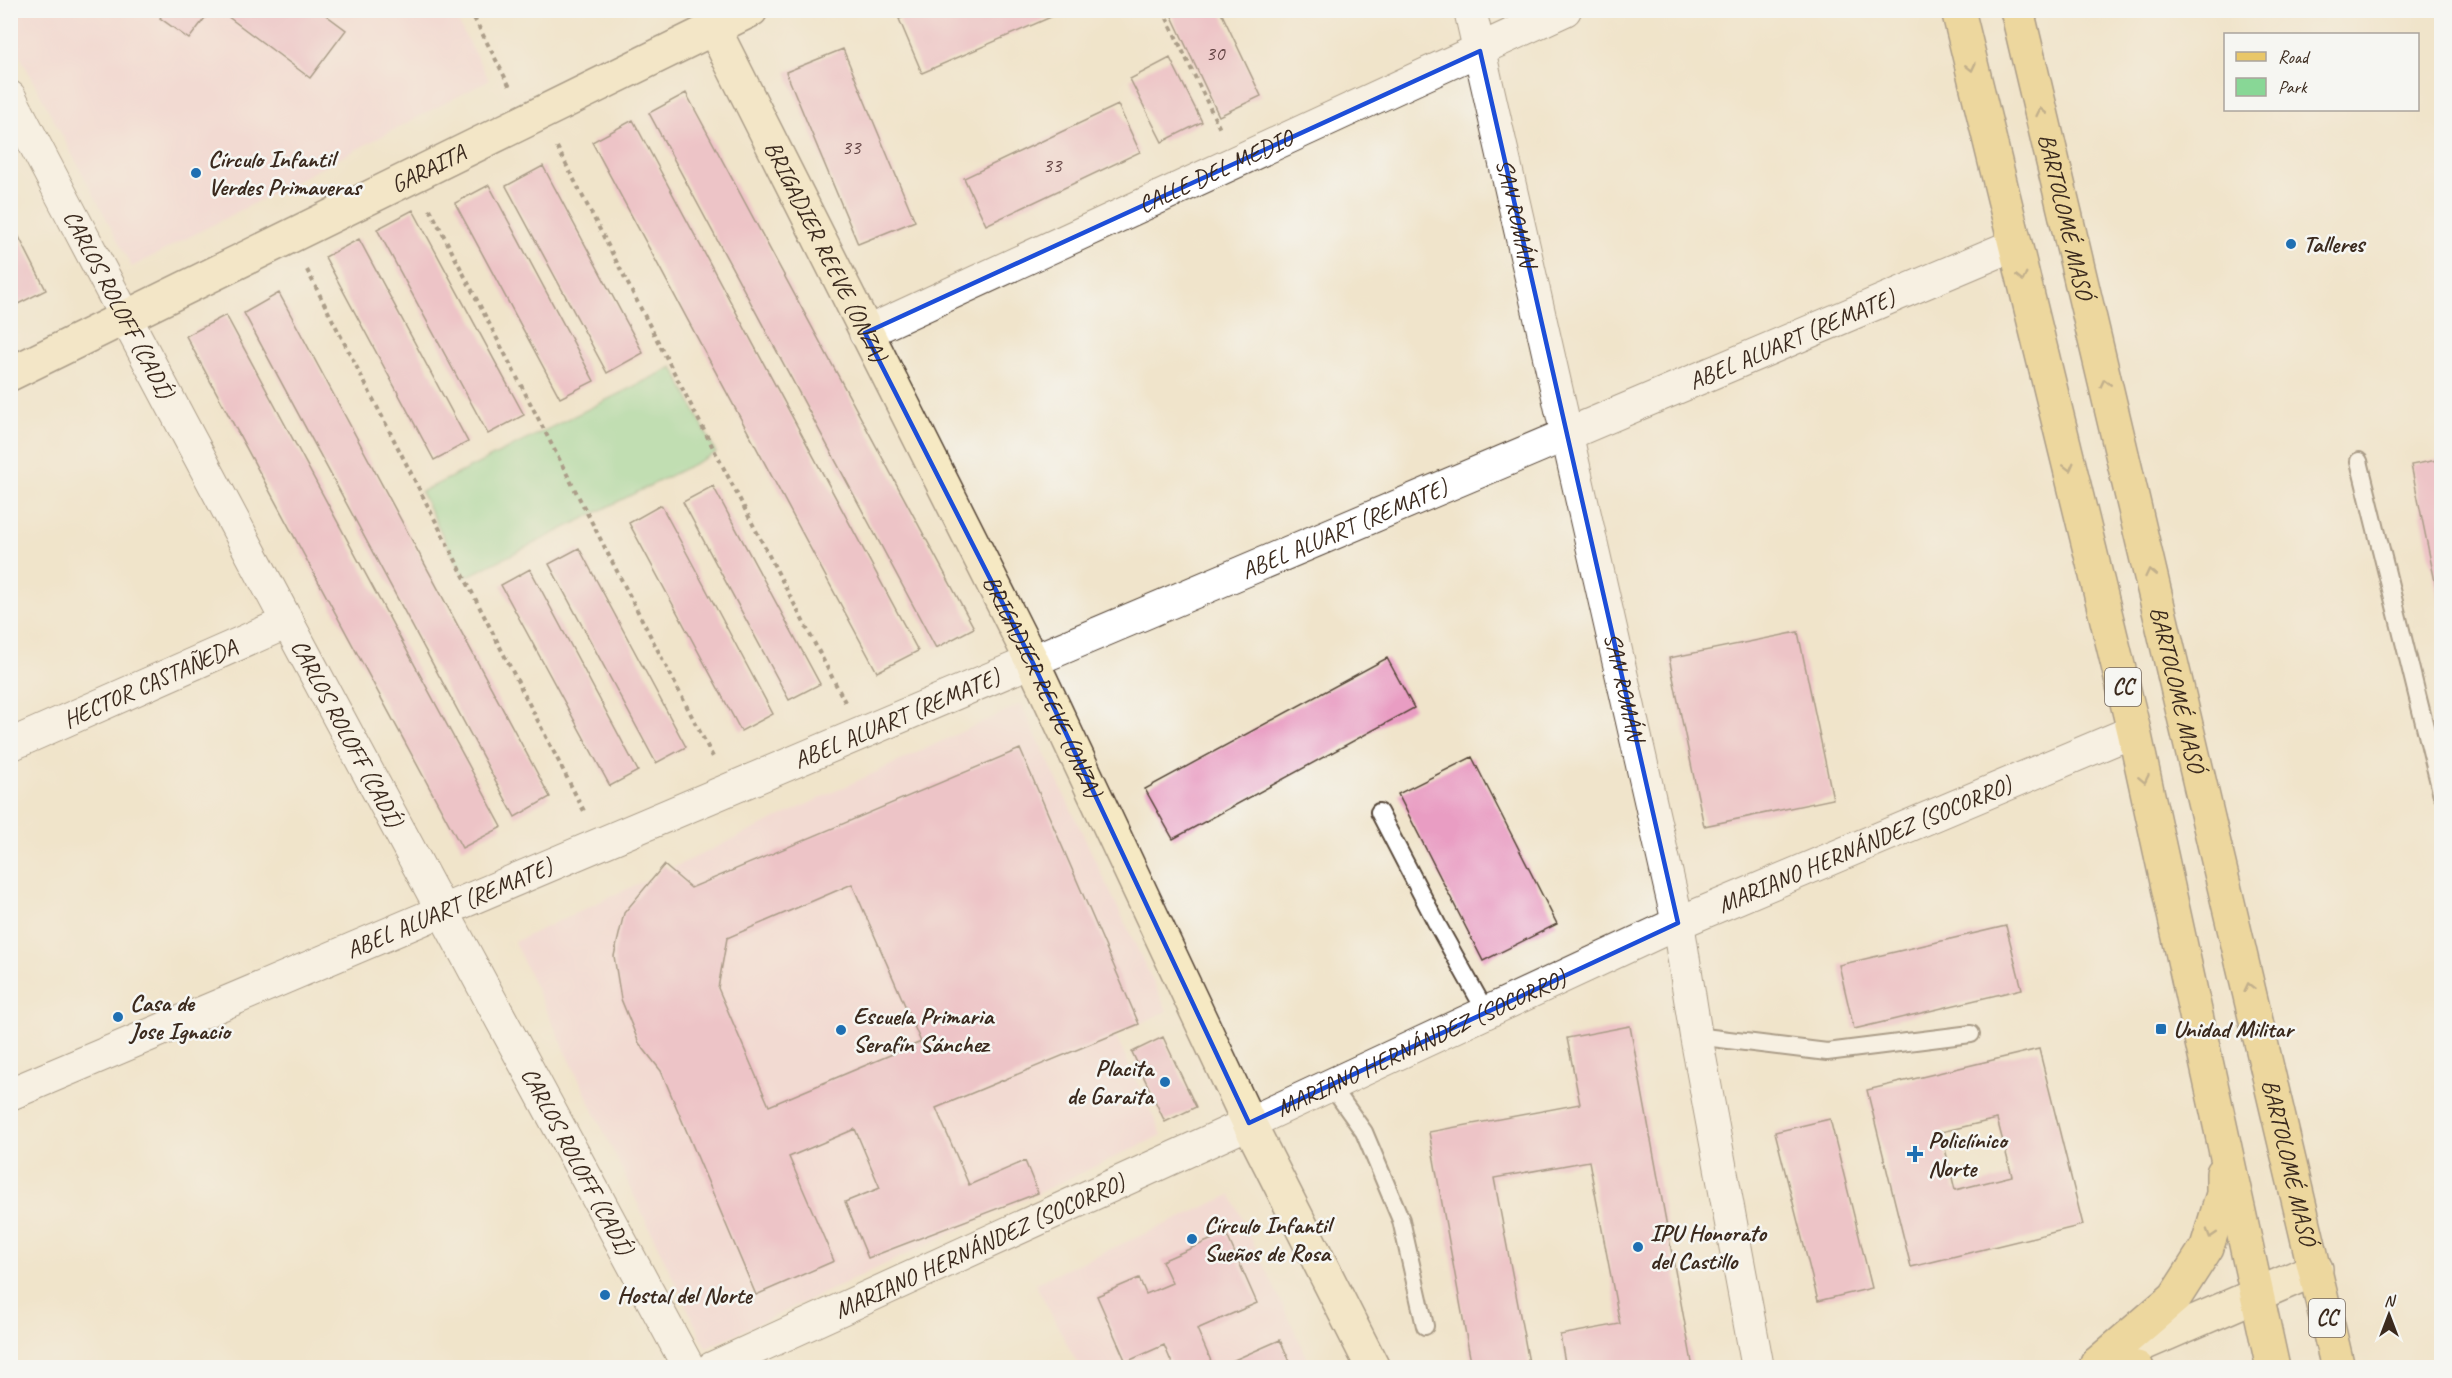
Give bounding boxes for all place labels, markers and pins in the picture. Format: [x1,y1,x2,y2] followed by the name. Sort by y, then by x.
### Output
[208,144,363,202] place label: Círculo Infantil Verdes Primaveras
[189,166,203,180] marker: Círculo Infantil Verdes Primaveras
[2303,229,2367,259] place label: Talleres
[2284,237,2298,251] marker: Talleres
[128,988,232,1046] place label: Casa de Jose Ignacio
[853,1001,995,1059] place label: Escuela Primaria Serafín Sánchez
[111,1010,125,1024] marker: Casa de Jose Ignacio
[2173,1014,2295,1044] place label: Unidad Militar
[2154,1022,2168,1036] marker: Unidad Militar
[834,1023,848,1037] marker: Escuela Primaria Serafín Sánchez
[1067,1053,1155,1111] place label: Placita de Garaita
[1158,1075,1172,1089] marker: Placita de Garaita
[1928,1125,2009,1183] place label: Policlínico Norte
[1906,1145,1924,1163] marker: Policlínico Norte
[1204,1210,1335,1268] place label: Círculo Infantil Sueños de Rosa
[1650,1218,1768,1276] place label: IPU Honorato del Castillo
[1185,1232,1199,1246] marker: Círculo Infantil Sueños de Rosa
[1631,1240,1645,1254] marker: IPU Honorato del Castillo
[617,1280,754,1310] place label: Hostal del Norte
[598,1288,612,1302] marker: Hostal del Norte

